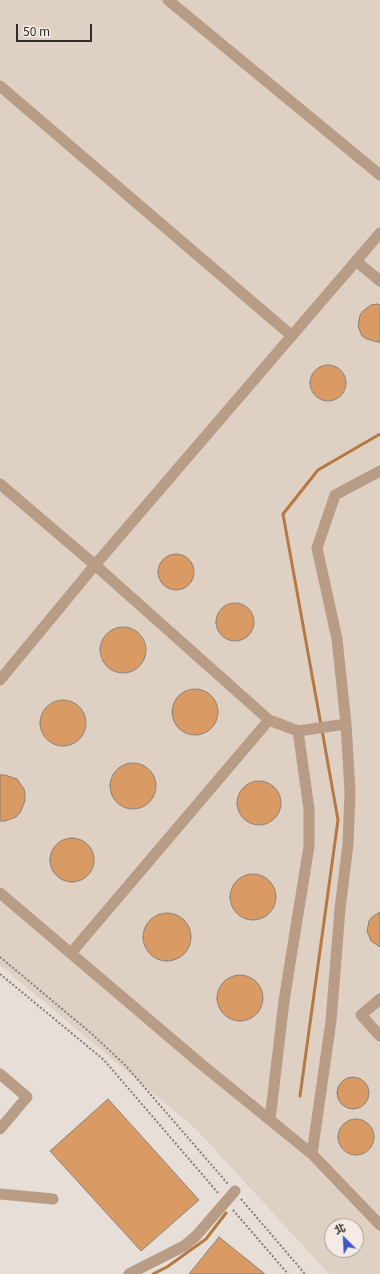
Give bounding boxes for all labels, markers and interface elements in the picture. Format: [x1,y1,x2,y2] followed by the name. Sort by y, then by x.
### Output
[18,16,94,42] scale bar
[23,22,50,39] text: 50 m
[324,1218,364,1258] north arrow
[331,1218,348,1237] text: 北

